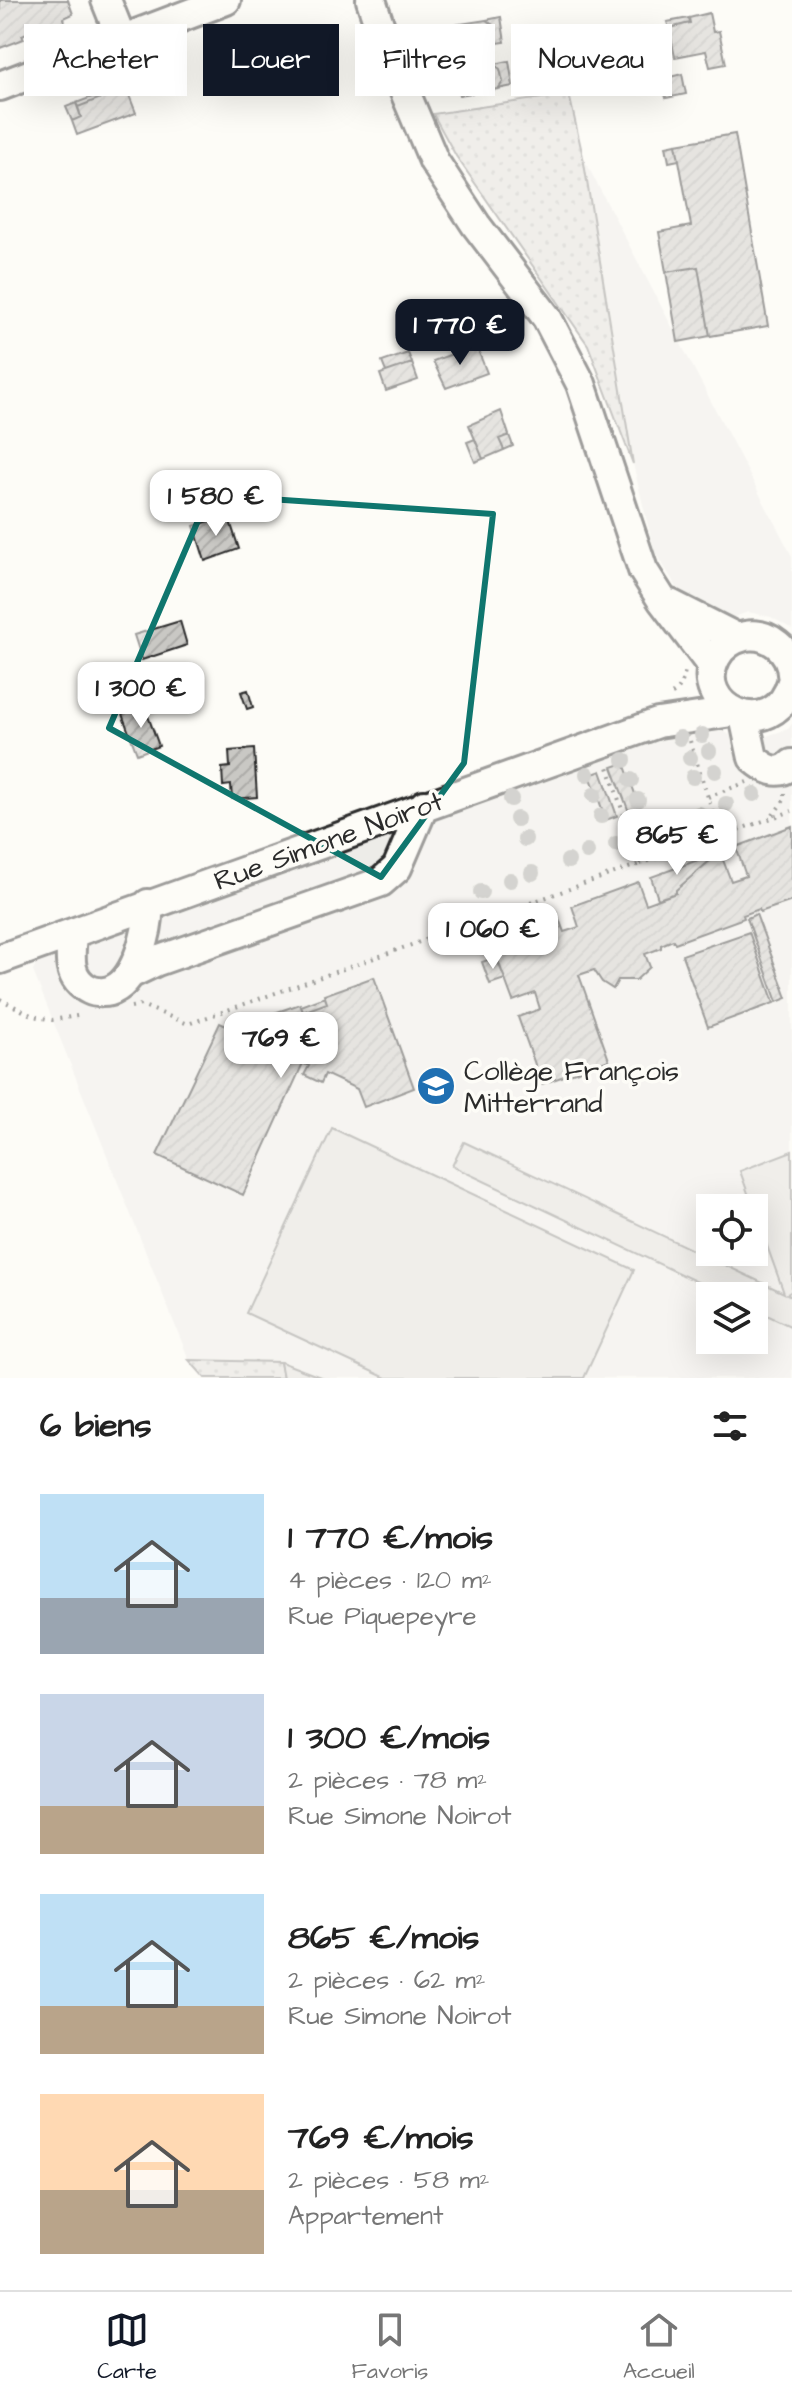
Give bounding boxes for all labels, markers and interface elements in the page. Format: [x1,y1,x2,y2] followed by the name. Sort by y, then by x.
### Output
[24,24,187,96] chip: Acheter
[203,24,339,96] chip: Louer
[355,24,495,96] chip: Filtres
[511,24,672,96] chip: Nouveau
[386,299,534,367] pin: 1 770 €
[413,307,507,343] text: 1 770 €
[142,470,290,538] pin: 1 580 €
[168,478,264,514] text: 1 580 €
[67,662,215,730] pin: 1 300 €
[96,670,186,706] text: 1 300 €
[209,782,449,901] street label: Rue Simone Noirot
[621,809,733,877] pin: 865 €
[636,817,718,853] text: 865 €
[419,903,567,971] pin: 1 060 €
[446,911,540,947] text: 1 060 €
[225,1012,337,1080] pin: 769 €
[242,1020,320,1056] text: 769 €
[464,1052,679,1123] place label: Collège François Mitterrand
[415,1065,457,1107] school or university icon: Collège François Mitterrand
[696,1194,768,1354] map controls
[696,1194,768,1266] button: locate
[696,1282,768,1354] button: layers
[40,1402,152,1450] text: 6 biens
[708,1404,752,1448] icon: filters
[288,1514,493,1562] text: 1 770 €/mois
[104,1526,200,1622] icon: home
[288,1562,492,1598] text: 4 pièces · 120 m²
[288,1598,477,1634] text: Rue Piquepeyre
[288,1714,490,1762] text: 1 300 €/mois
[104,1726,200,1822] icon: home
[288,1762,487,1798] text: 2 pièces · 78 m²
[288,1798,512,1834] text: Rue Simone Noirot
[288,1914,479,1962] text: 865 €/mois
[104,1926,200,2022] icon: home
[288,1962,485,1998] text: 2 pièces · 62 m²
[288,1998,512,2034] text: Rue Simone Noirot
[288,2114,474,2162] text: 769 €/mois
[104,2126,200,2222] icon: home
[288,2162,489,2198] text: 2 pièces · 58 m²
[288,2198,444,2234] text: Appartement
[97,2308,157,2387] tab: Carte
[352,2308,428,2387] tab: Favoris
[623,2308,695,2387] tab: Accueil

